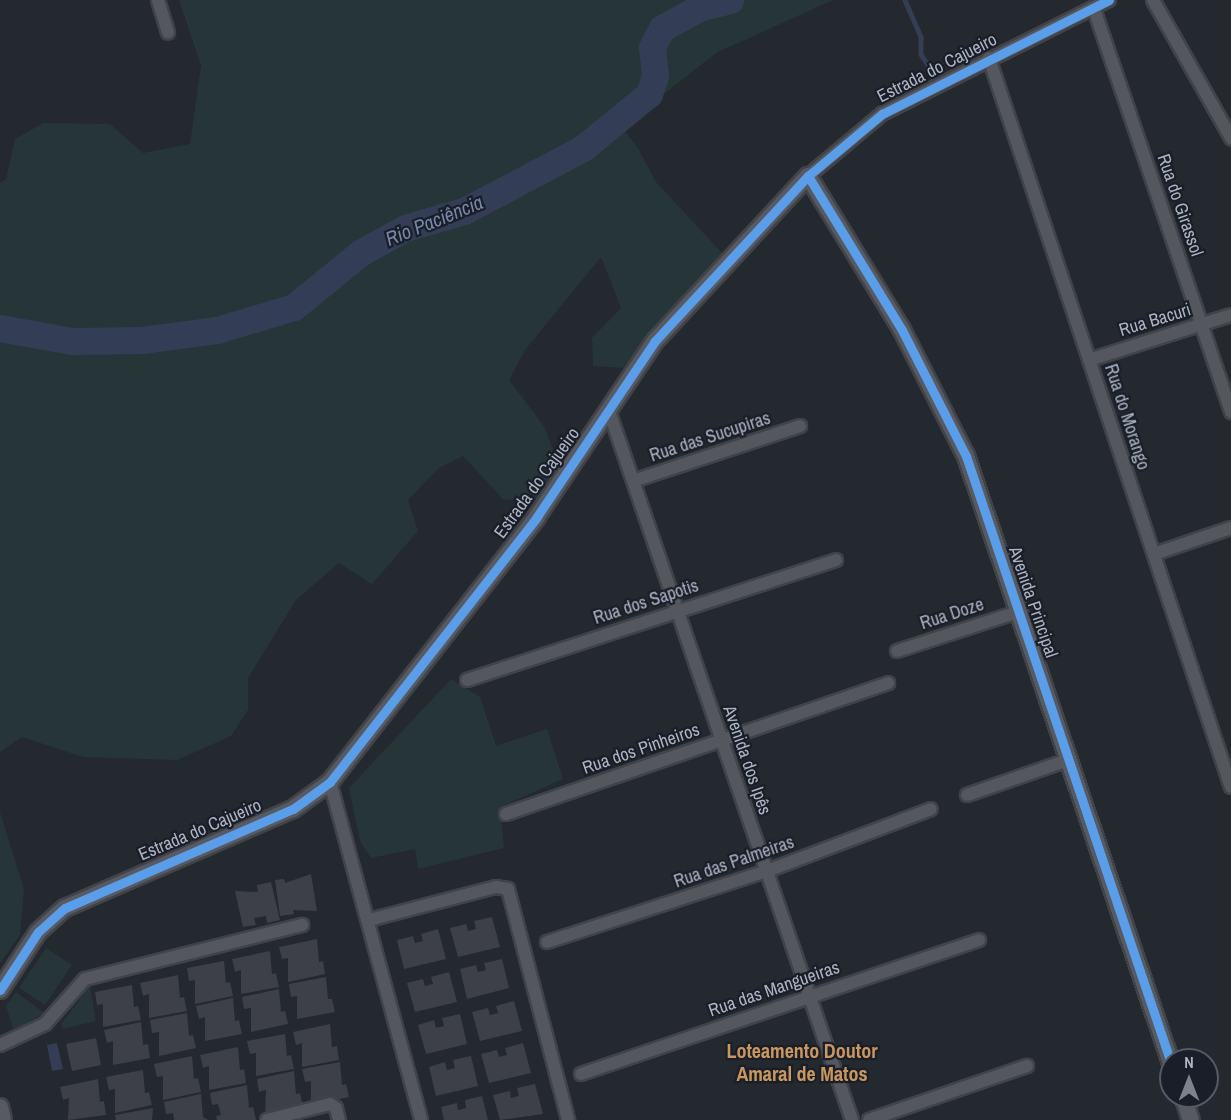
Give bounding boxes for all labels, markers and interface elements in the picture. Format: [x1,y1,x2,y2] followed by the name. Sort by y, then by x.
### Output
[874,29,1000,107] street label: Estrada do Cajueiro
[1152,151,1208,259] street label: Rua do Girassol
[382,190,486,250] water label: Rio Paciência
[1117,299,1193,341] street label: Rua Bacuri
[1100,361,1154,473] street label: Rua do Morango
[647,407,773,467] street label: Rua das Sucupiras
[490,424,584,542] street label: Estrada do Cajueiro
[1004,544,1062,660] street label: Avenida Principal
[591,575,701,629] street label: Rua dos Sapotis
[917,594,987,634] street label: Rua Doze
[718,703,776,817] street label: Avenida dos Ipês
[580,719,702,779] street label: Rua dos Pinheiros
[135,794,265,866] street label: Estrada do Cajueiro
[671,831,797,893] street label: Rua das Palmeiras
[706,956,842,1022] street label: Rua das Mangueiras
[726,1038,878,1085] district label: Loteamento Doutor Amaral de Matos
[1159,1048,1219,1108] north arrow
[1184,1051,1194,1073] text: N

